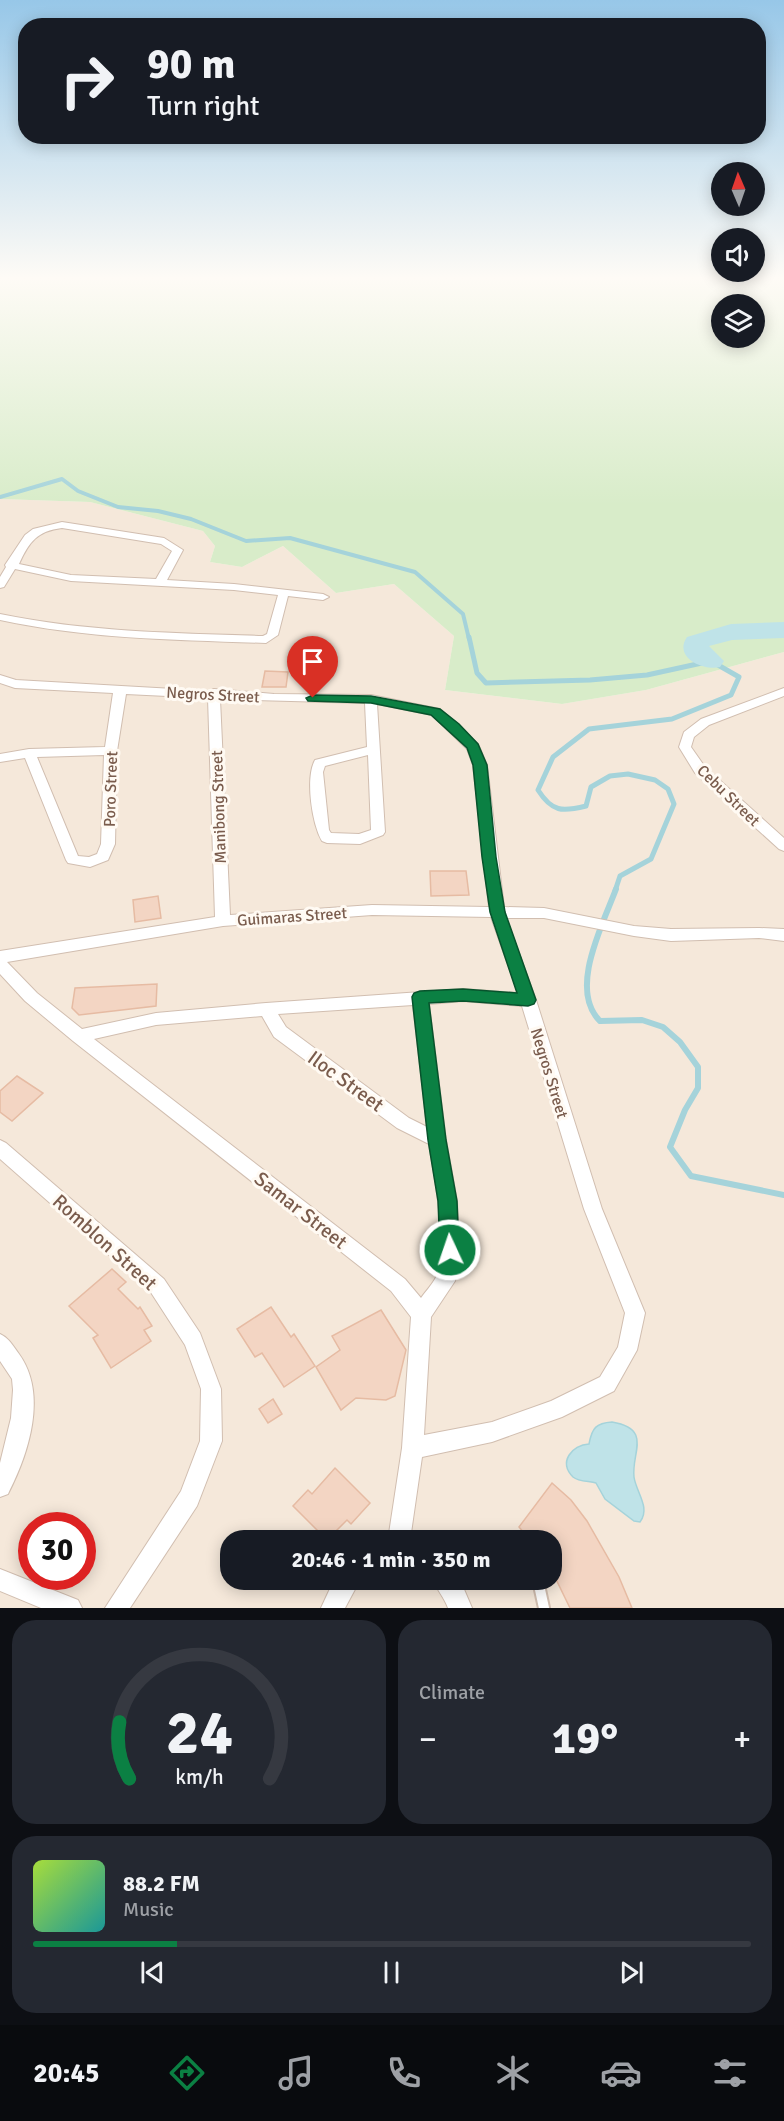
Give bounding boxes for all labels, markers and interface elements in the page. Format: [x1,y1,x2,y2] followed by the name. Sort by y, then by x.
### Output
[147,39,236,90] text: 90 m
[48,42,126,120] icon: right
[147,90,260,123] text: Turn right
[711,162,765,216] north arrow
[711,162,765,348] map controls
[711,228,765,282] button: sound
[711,294,765,348] button: layers
[287,636,338,698] pin
[296,645,329,678] icon: arrive
[166,683,261,707] street label: Negros Street
[100,750,122,827] street label: Poro Street
[207,750,231,864] street label: Manibong Street
[693,761,764,831] street label: Cebu Street
[236,903,348,931] street label: Guimaras Street
[526,1026,572,1121] street label: Negros Street
[303,1045,389,1117] street label: Iloc Street
[249,1166,352,1254] street label: Samar Street
[47,1189,162,1296] street label: Romblon Street
[418,1218,482,1282] position arrow
[18,1512,96,1590] speed limit sign: 30
[291,1546,491,1573] text: 20:46 · 1 min · 350 m
[419,1680,485,1705] text: Climate
[165,1694,233,1771] text: 24
[552,1711,618,1766] text: 19°
[419,1719,437,1760] text: −
[733,1719,751,1760] text: +
[175,1764,223,1790] text: km/h
[123,1870,200,1897] text: 88.2 FM
[123,1897,174,1922] text: Music
[136,1956,169,1989] icon: previous
[375,1956,408,1989] icon: pause
[615,1956,648,1989] icon: next
[166,2052,208,2094] icon: directions
[275,2052,317,2094] icon: music
[383,2052,425,2094] icon: phone
[492,2052,534,2094] icon: climate
[600,2052,642,2094] icon: car
[709,2052,751,2094] icon: filters
[33,2057,100,2090] text: 20:45

